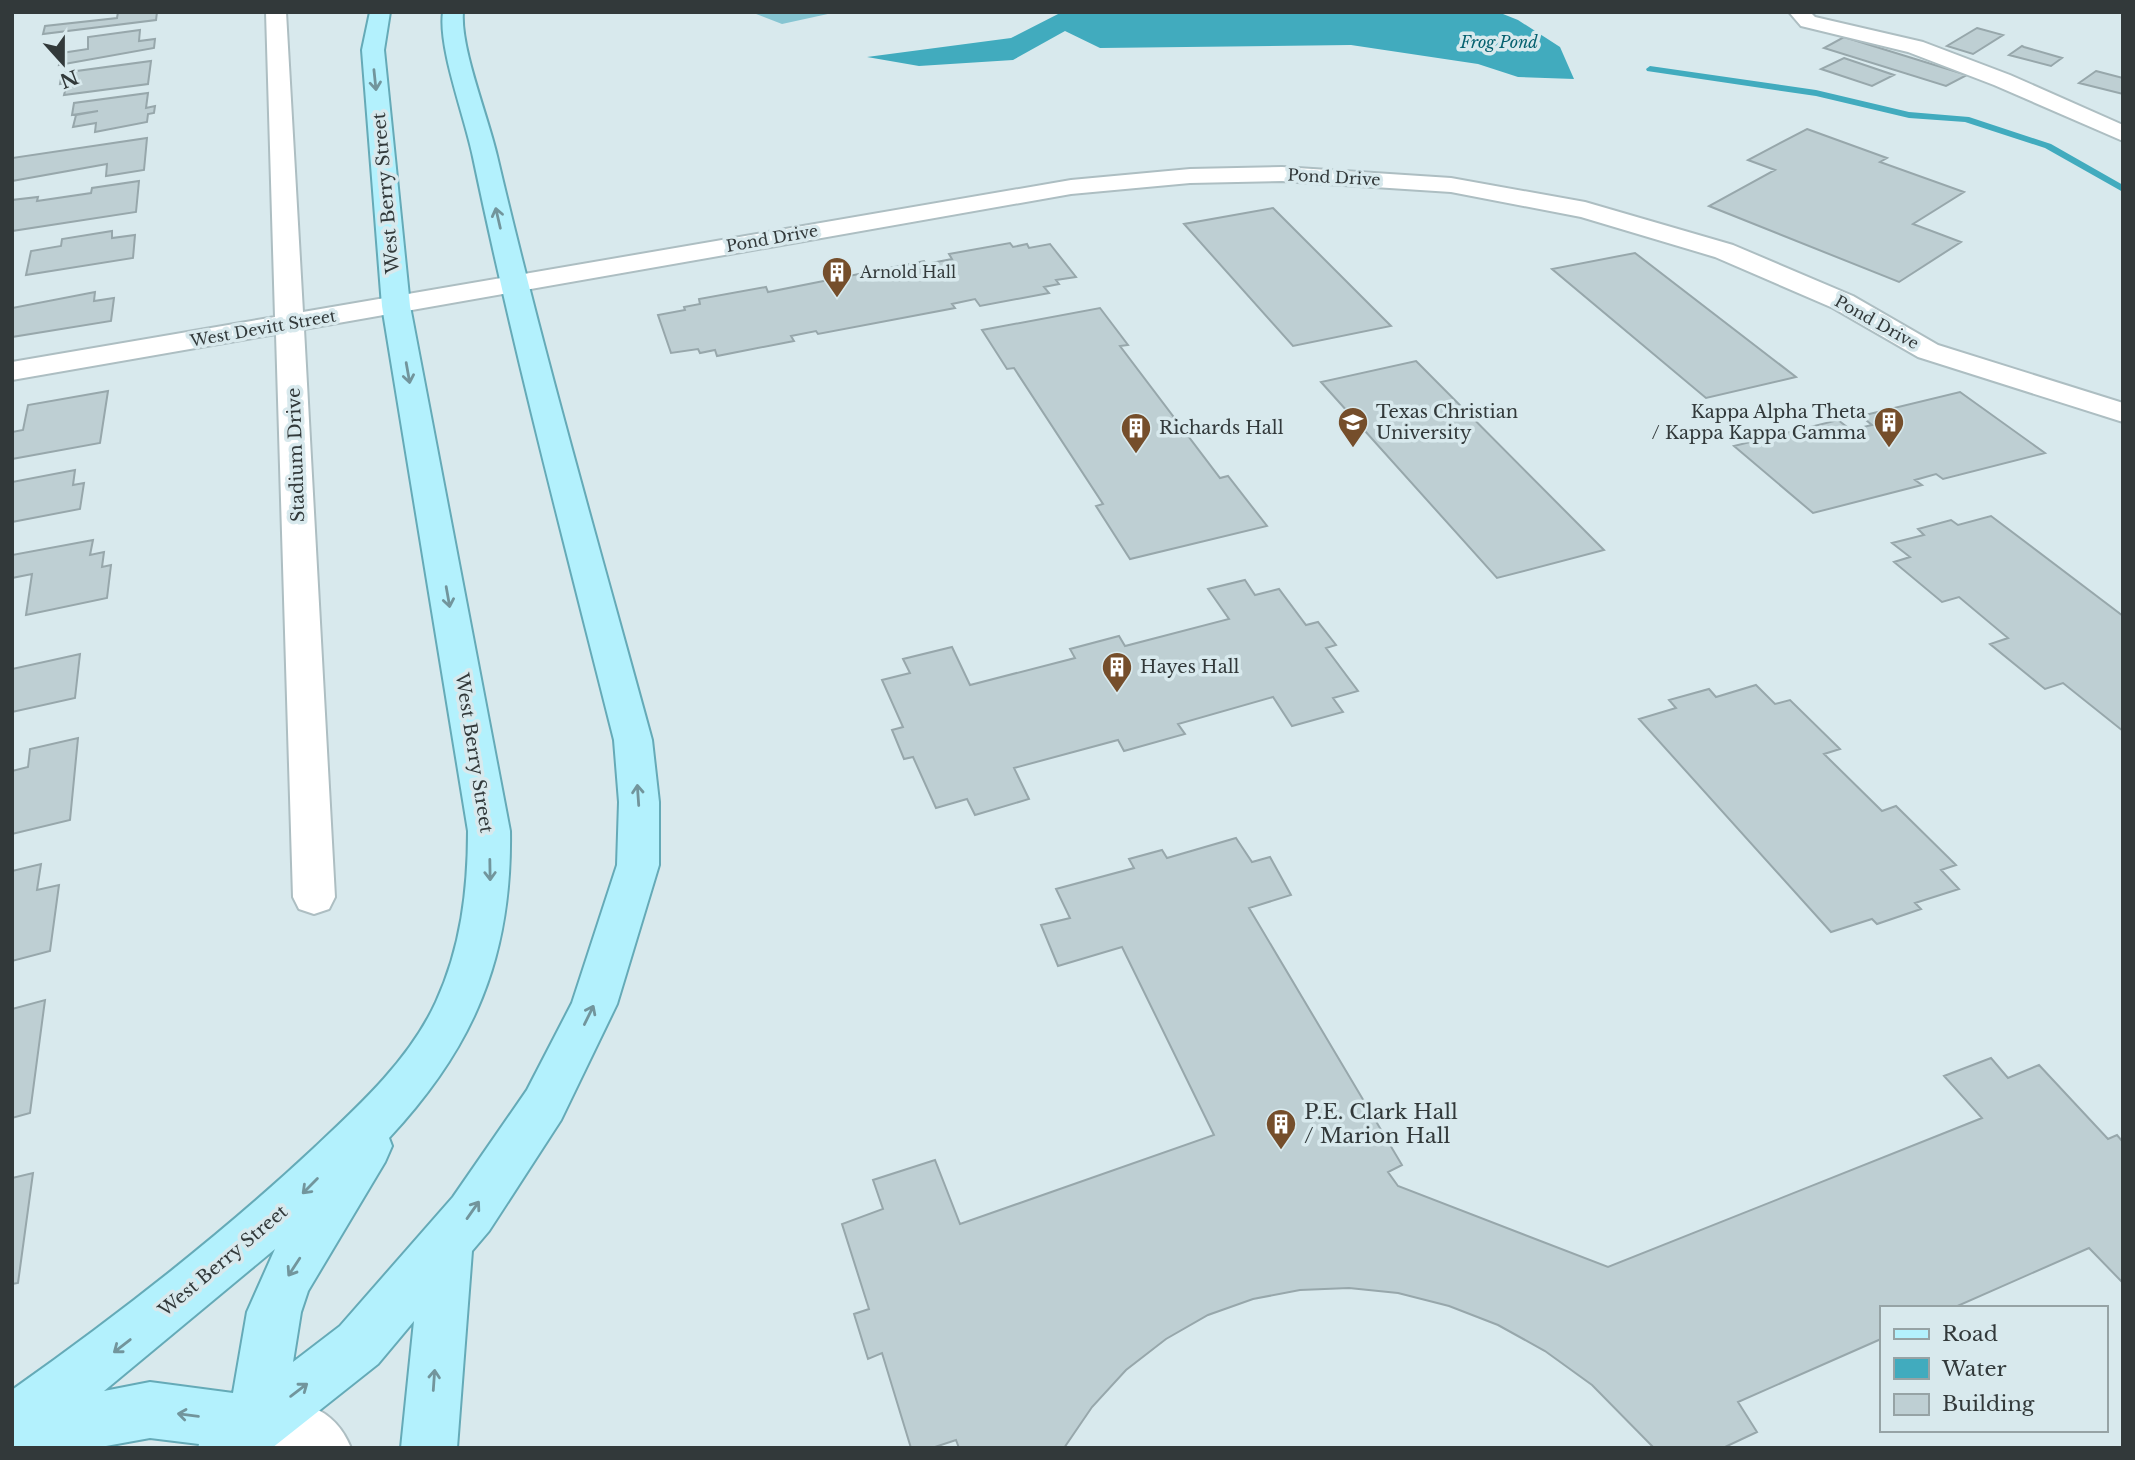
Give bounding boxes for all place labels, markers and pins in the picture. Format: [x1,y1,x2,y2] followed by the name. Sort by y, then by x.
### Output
[820,255,854,299] building icon: Arnold Hall
[859,262,956,282] place label: Arnold Hall
[1376,401,1518,444] place label: Texas Christian University
[1652,401,1866,444] place label: Kappa Alpha Theta / Kappa Kappa Gamma
[1336,405,1370,449] school or university icon: Texas Christian University
[1872,405,1906,449] building icon: Kappa Alpha Theta / Kappa Kappa Gamma
[1119,411,1153,455] building icon: Richards Hall
[1159,417,1284,439] place label: Richards Hall
[1100,650,1134,694] building icon: Hayes Hall
[1140,656,1239,678] place label: Hayes Hall
[1304,1099,1458,1149] place label: P.E. Clark Hall / Marion Hall
[1264,1107,1298,1151] building icon: P.E. Clark Hall / Marion Hall

